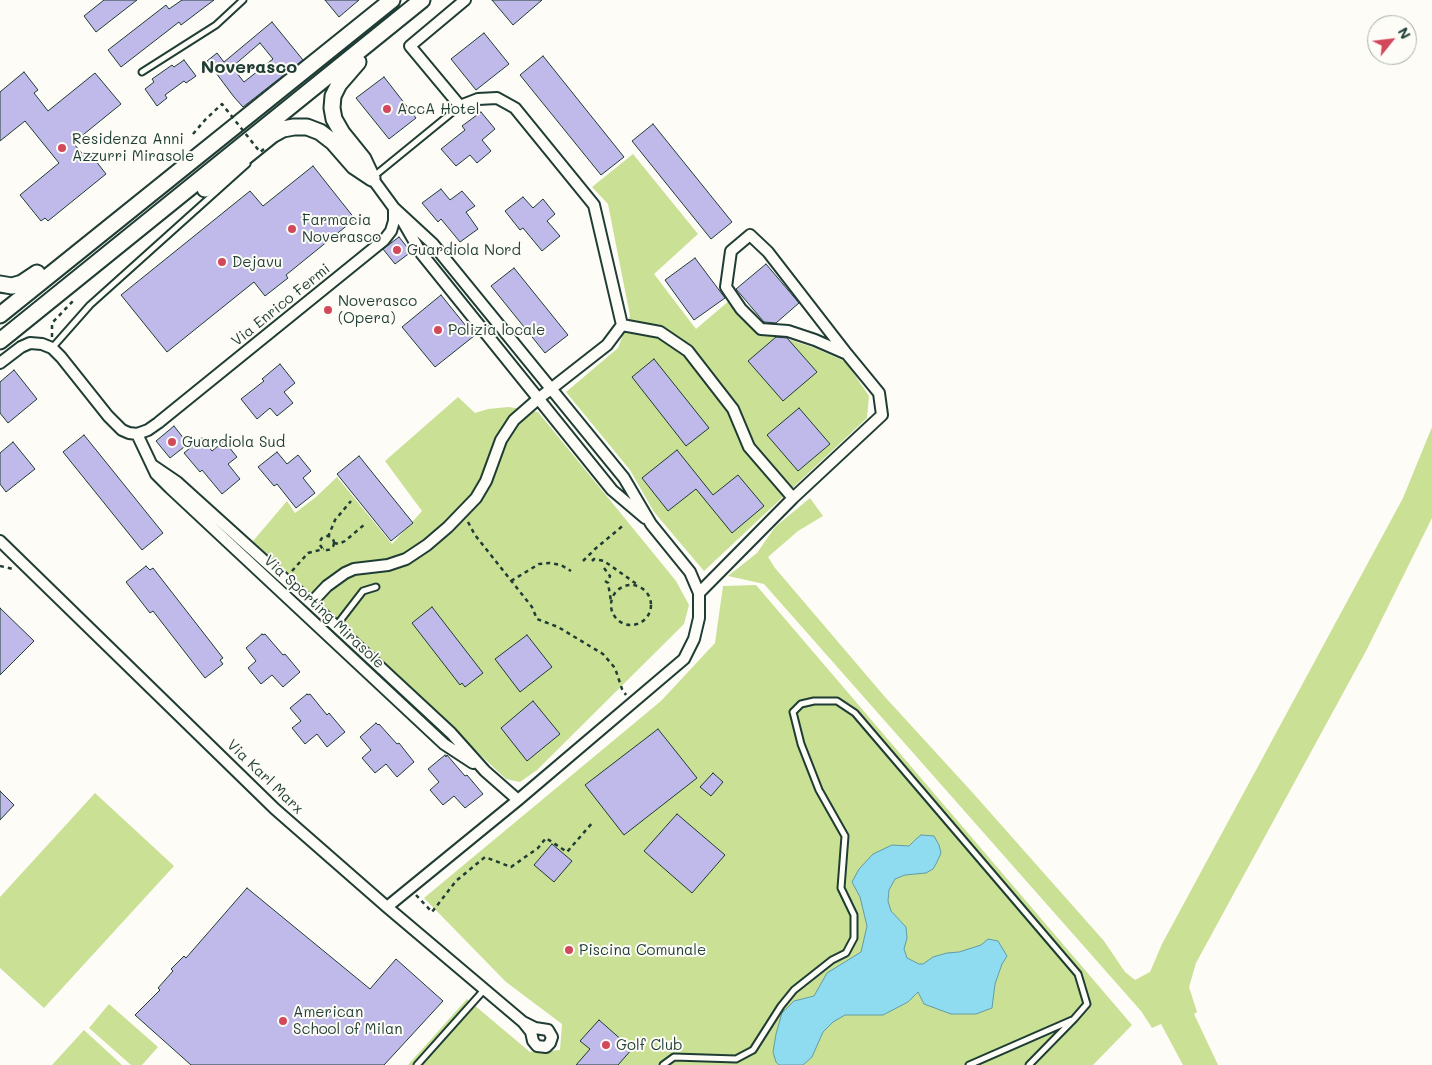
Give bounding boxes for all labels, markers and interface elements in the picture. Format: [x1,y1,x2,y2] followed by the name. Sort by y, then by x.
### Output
[1367,15,1417,65] north arrow
[1394,24,1416,42] text: N
[201,56,297,78] district label: Noverasco
[397,100,479,118] place label: AccA Hotel
[381,103,393,115] marker: AccA Hotel
[72,130,194,165] place label: Residenza Anni Azzurri Mirasole
[56,142,68,154] marker: Residenza Anni Azzurri Mirasole
[302,211,381,246] place label: Farmacia Noverasco
[286,223,298,235] marker: Farmacia Noverasco
[407,241,521,259] place label: Guardiola Nord
[391,244,403,256] marker: Guardiola Nord
[232,253,282,271] place label: Dejavu
[216,256,228,268] marker: Dejavu
[228,260,334,350] street label: Via Enrico Fermi
[338,292,417,327] place label: Noverasco (Opera)
[322,304,334,316] marker: Noverasco (Opera)
[448,321,545,339] place label: Polizia locale
[432,324,444,336] marker: Polizia locale
[182,433,285,451] place label: Guardiola Sud
[166,436,178,448] marker: Guardiola Sud
[260,551,388,673] street label: Via Sporting Mirasole
[223,736,307,818] street label: Via Karl Marx
[579,941,706,959] place label: Piscina Comunale
[563,944,575,956] marker: Piscina Comunale
[293,1003,403,1038] place label: American School of Milan
[277,1015,289,1027] marker: American School of Milan
[616,1036,683,1054] place label: Golf Club
[600,1039,612,1051] marker: Golf Club

